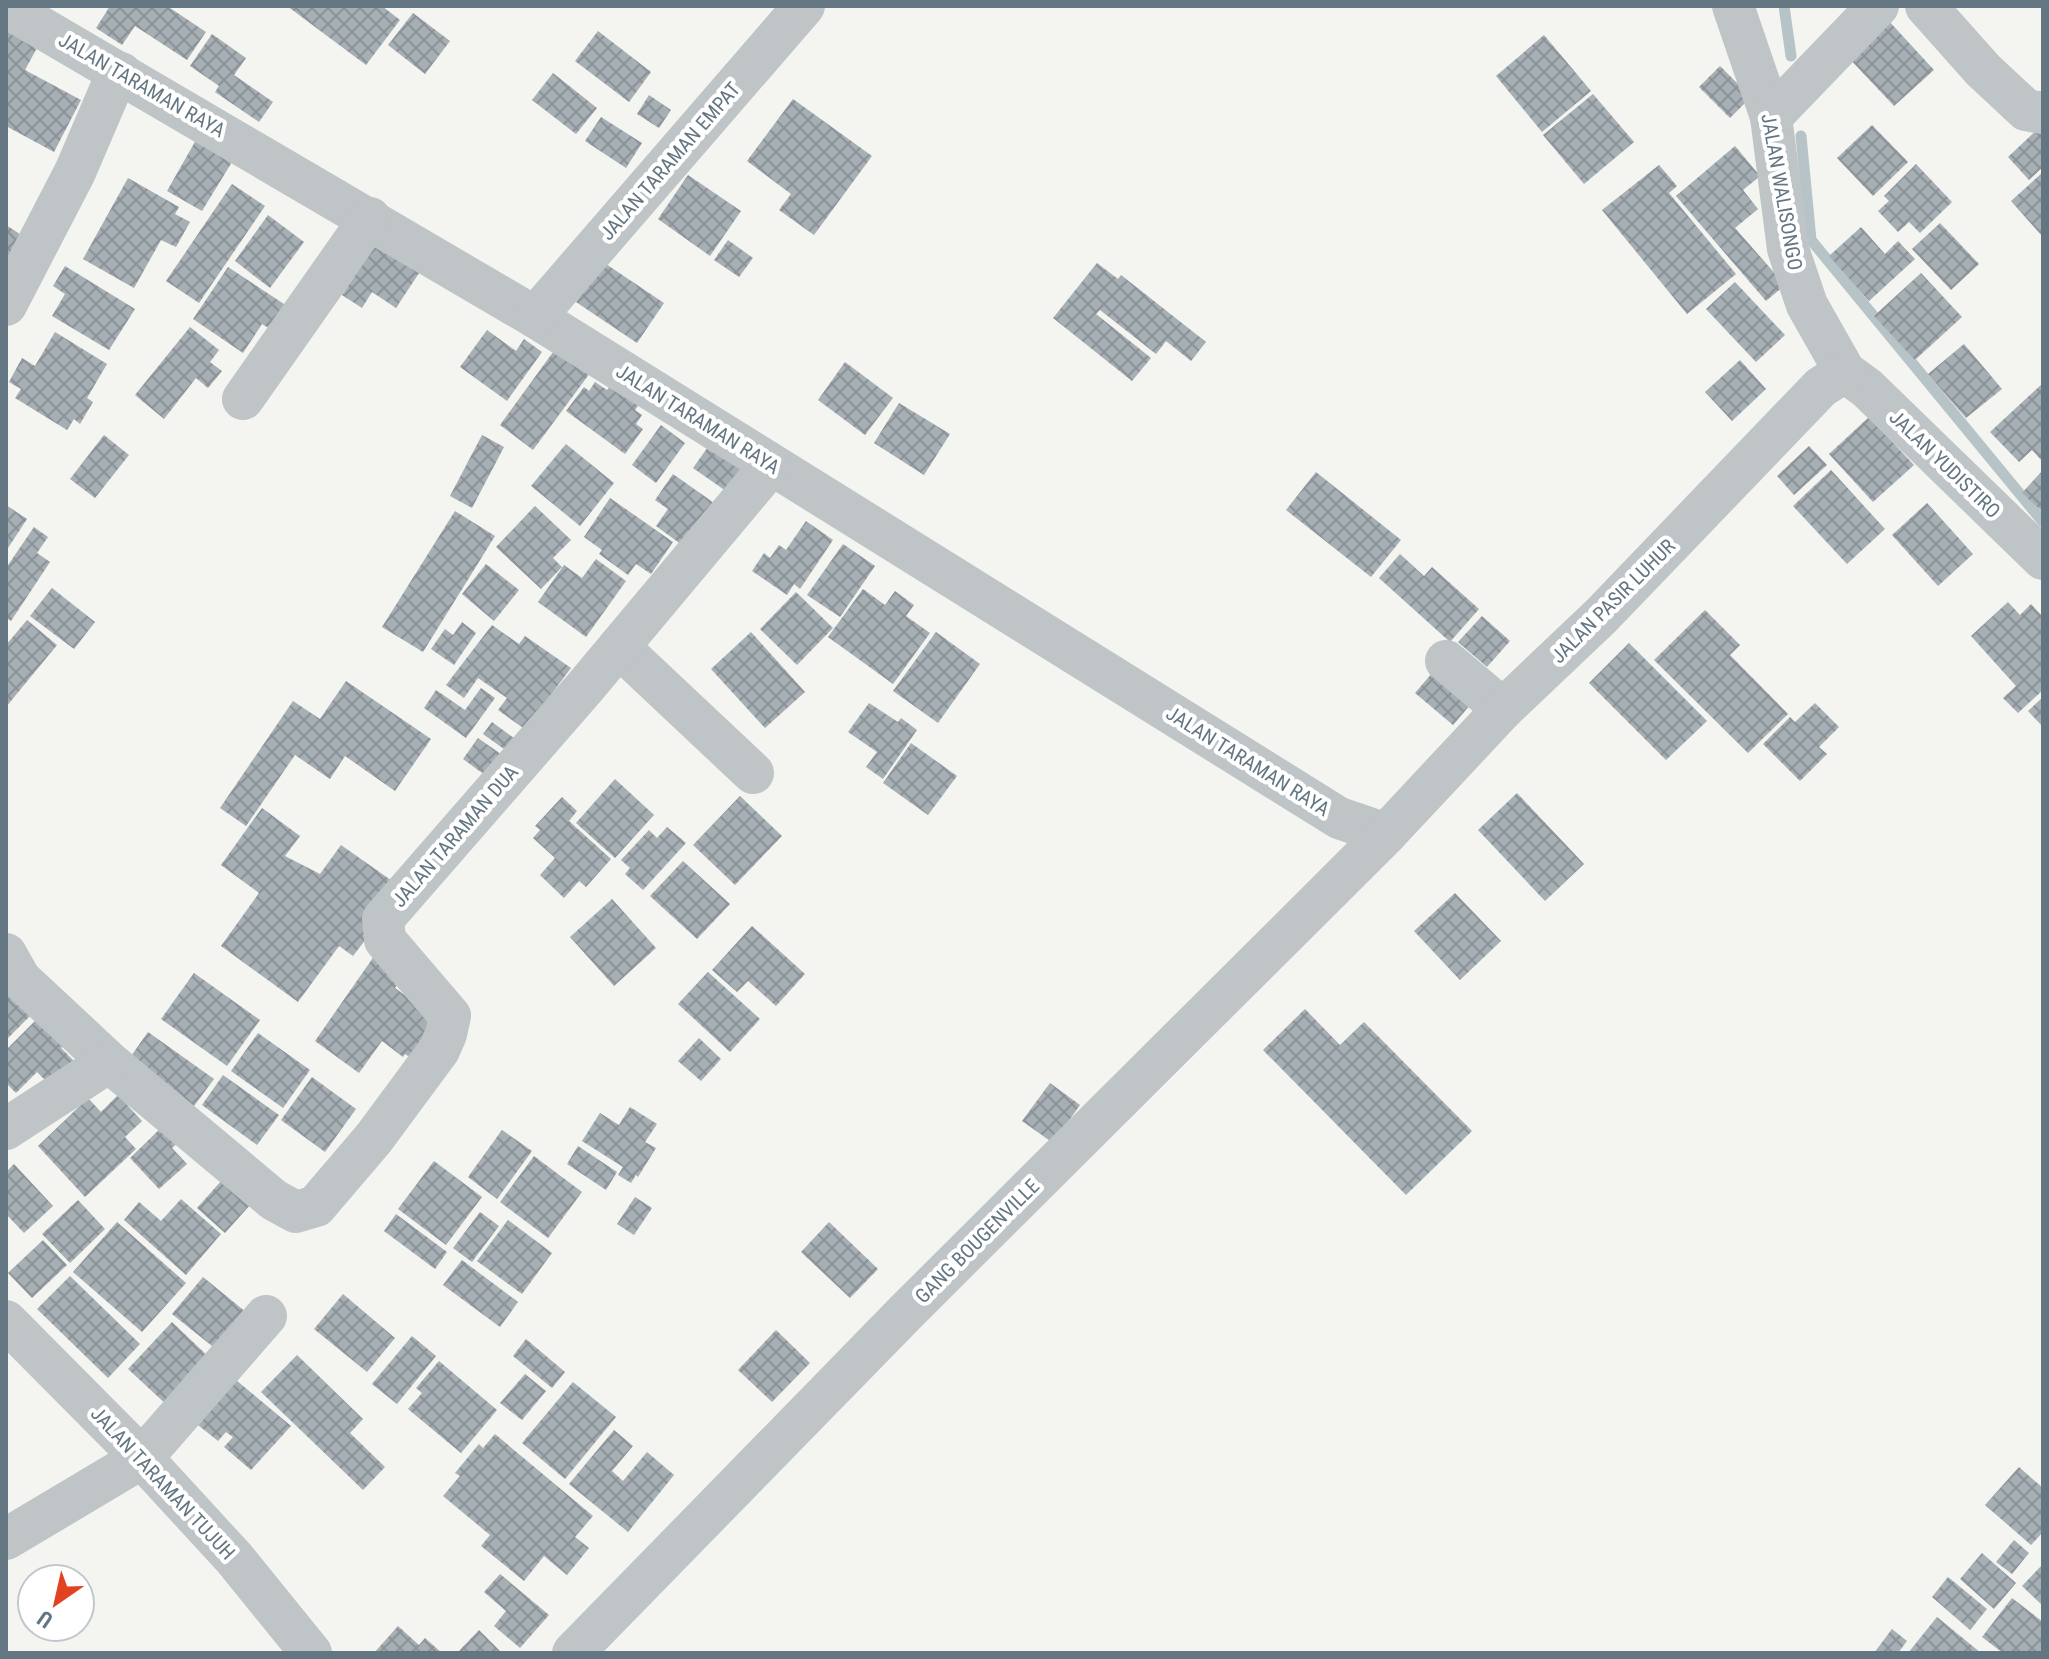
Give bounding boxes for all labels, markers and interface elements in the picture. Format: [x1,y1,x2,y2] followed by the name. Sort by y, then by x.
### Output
[54,28,230,143] street label: JALAN TARAMAN RAYA
[595,77,745,245] street label: JALAN TARAMAN EMPAT
[1756,112,1808,272] street label: JALAN WALISONGO
[612,359,785,479] street label: JALAN TARAMAN RAYA
[1885,405,2005,523] street label: JALAN YUDISTIRO
[1546,534,1680,668] street label: JALAN PASIR LUHUR
[1162,701,1335,821] street label: JALAN TARAMAN RAYA
[387,760,523,912] street label: JALAN TARAMAN DUA
[910,1174,1044,1308] street label: GANG BOUGENVILLE
[86,1402,240,1564] street label: JALAN TARAMAN TUJUH
[16,1563,96,1643] north arrow
[33,1605,57,1633] text: U

